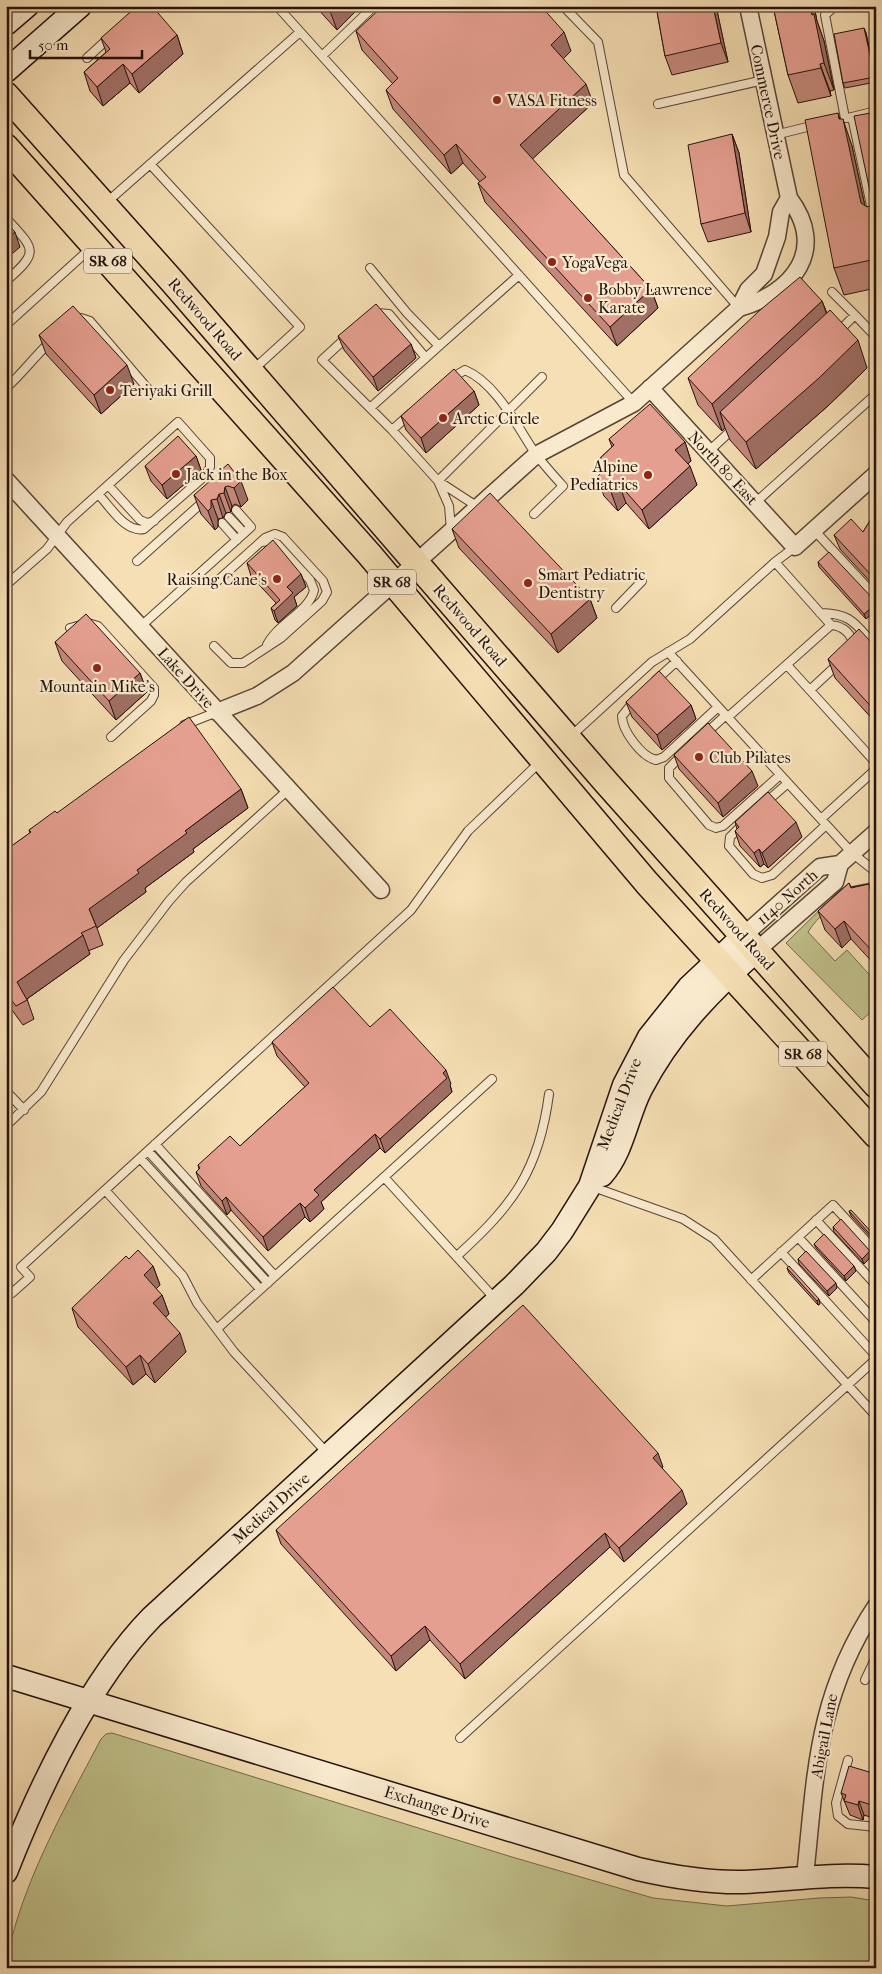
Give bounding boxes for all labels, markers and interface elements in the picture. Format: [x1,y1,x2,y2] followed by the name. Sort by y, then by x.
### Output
[30,28,142,60] scale bar
[38,36,69,54] text: 50 m
[746,43,790,162] street label: Commerce Drive
[506,91,597,110] place label: VASA Fitness
[491,94,503,106] marker: VASA Fitness
[84,248,132,274] road number: SR 68
[561,253,628,272] place label: YogaVega
[546,256,558,268] marker: YogaVega
[164,274,246,365] street label: Redwood Road
[598,280,712,317] place label: Bobby Lawrence Karate
[582,292,594,304] marker: Bobby Lawrence Karate
[120,381,213,400] place label: Teriyaki Grill
[104,384,116,396] marker: Teriyaki Grill
[452,409,539,428] place label: Arctic Circle
[437,412,449,424] marker: Arctic Circle
[684,427,762,509] street label: North 80 East
[570,457,638,494] place label: Alpine Pediatrics
[184,465,288,484] place label: Jack in the Box
[170,468,182,480] marker: Jack in the Box
[642,469,654,481] marker: Alpine Pediatrics
[538,565,645,602] place label: Smart Pediatric Dentistry
[167,570,267,589] place label: Raising Cane's
[368,570,416,594] road number: SR 68
[271,573,283,585] marker: Raising Cane's
[522,577,534,589] marker: Smart Pediatric Dentistry
[429,580,511,671] street label: Redwood Road
[154,644,218,712] street label: Lake Drive
[91,662,103,674] marker: Mountain Mike's
[39,677,155,696] place label: Mountain Mike's
[709,748,791,767] place label: Club Pilates
[693,751,705,763] marker: Club Pilates
[753,865,821,929] street label: 1140 North
[695,884,779,974] street label: Redwood Road
[779,1042,827,1066] road number: SR 68
[593,1055,645,1153] street label: Medical Drive
[229,1468,313,1548] street label: Medical Drive
[806,1692,842,1781] street label: Abigail Lane
[382,1782,492,1832] street label: Exchange Drive

